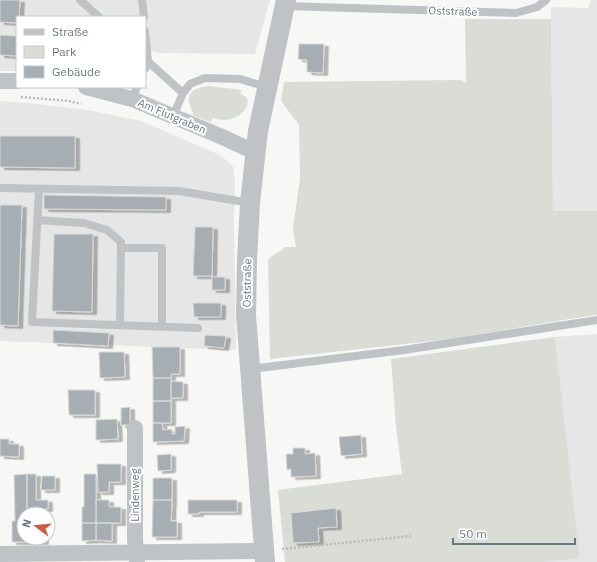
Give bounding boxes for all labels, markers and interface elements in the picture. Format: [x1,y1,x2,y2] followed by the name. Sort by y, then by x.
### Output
[428,3,478,19] street label: Oststraße
[16,16,146,88] legend
[52,24,89,39] text: Straße
[52,44,77,59] text: Park
[52,64,101,79] text: Gebäude
[136,95,208,137] street label: Am Flutgraben
[240,258,254,308] street label: Oststraße
[128,468,142,522] street label: Lindenweg
[16,506,56,546] north arrow
[19,517,34,529] text: N
[453,520,575,546] scale bar
[459,526,487,541] text: 50 m

